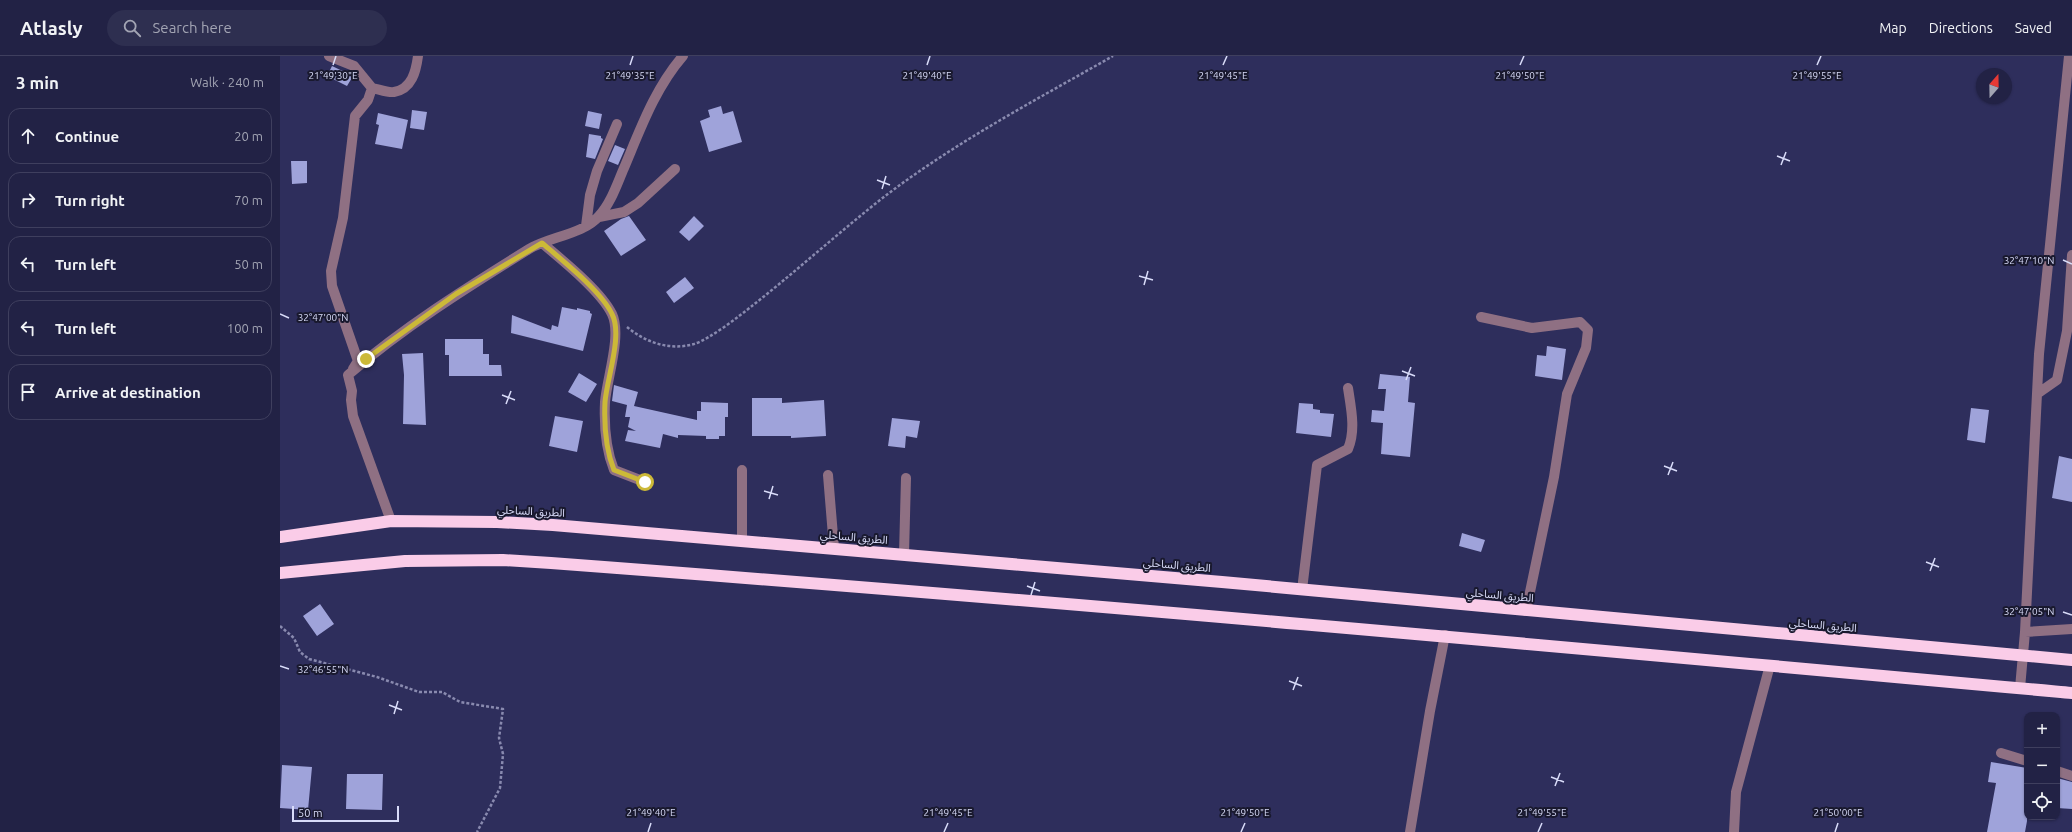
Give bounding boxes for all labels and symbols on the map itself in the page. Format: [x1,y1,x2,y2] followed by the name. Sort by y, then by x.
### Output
[1976,68,2012,104] north arrow
[308,70,358,81] text: 21°49'30"E
[605,70,655,81] text: 21°49'35"E
[902,70,952,81] text: 21°49'40"E
[1198,70,1248,81] text: 21°49'45"E
[1495,70,1545,81] text: 21°49'50"E
[1792,70,1842,81] text: 21°49'55"E
[2004,255,2054,266] text: 32°47'10"N
[298,312,348,323] text: 32°47'00"N
[357,350,375,368] route end
[636,473,654,491] route start
[497,503,565,522] street label: الطريق الساحلي
[819,528,888,549] street label: الطريق الساحلي
[1142,556,1211,577] street label: الطريق الساحلي
[1465,586,1534,607] street label: الطريق الساحلي
[2004,606,2054,617] text: 32°47'05"N
[1788,616,1857,637] street label: الطريق الساحلي
[298,664,348,675] text: 32°46'55"N
[292,804,399,823] scale bar
[626,807,676,818] text: 21°49'40"E
[923,807,973,818] text: 21°49'45"E
[1220,807,1270,818] text: 21°49'50"E
[1517,807,1567,818] text: 21°49'55"E
[1813,807,1863,818] text: 21°50'00"E

